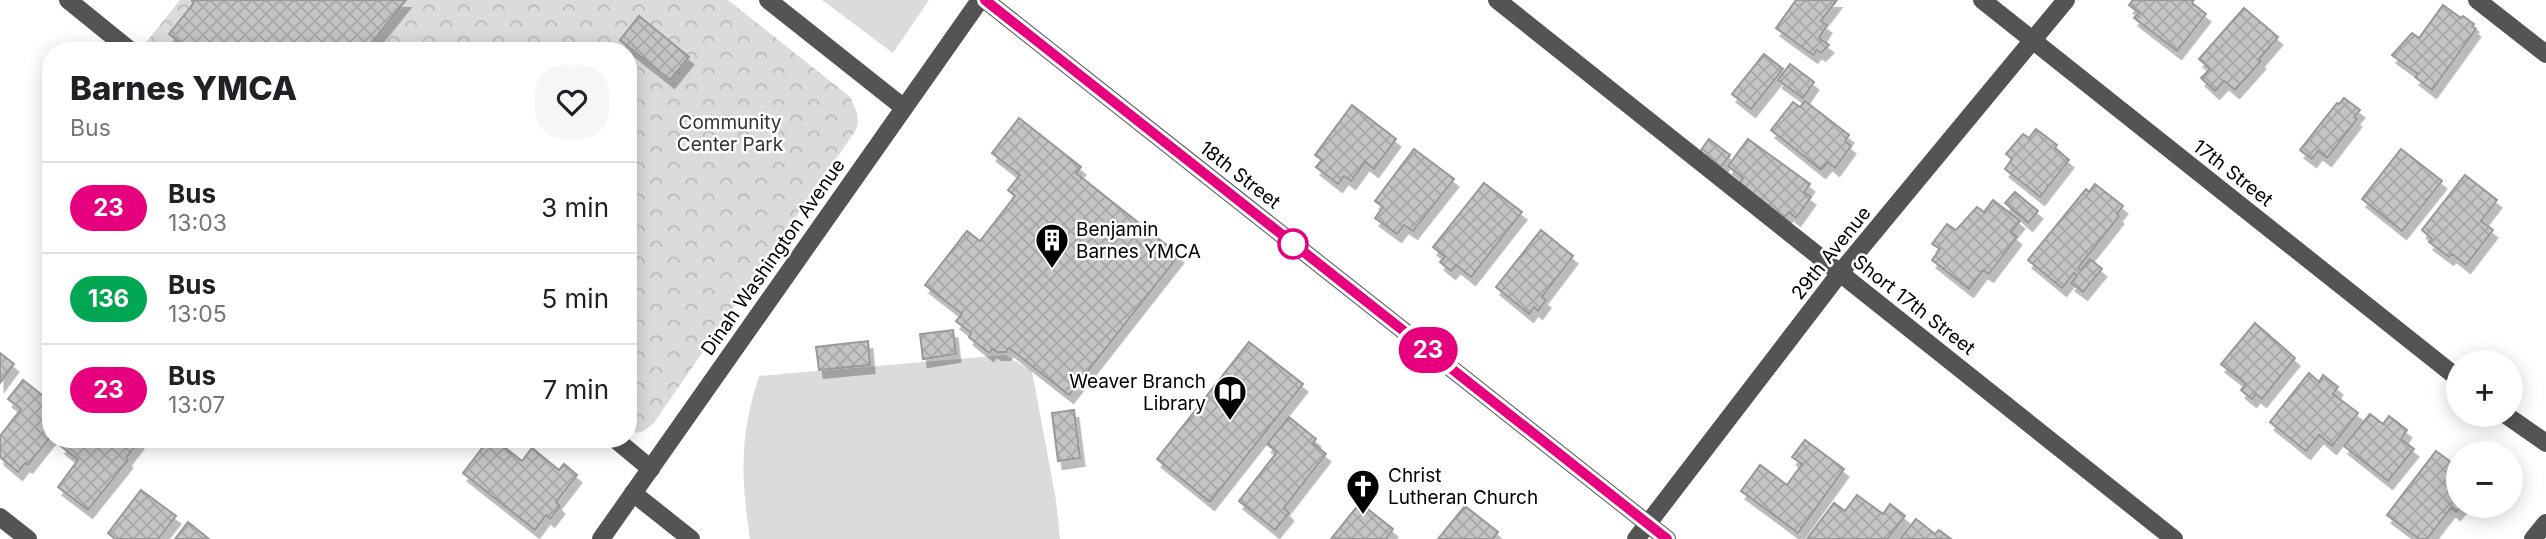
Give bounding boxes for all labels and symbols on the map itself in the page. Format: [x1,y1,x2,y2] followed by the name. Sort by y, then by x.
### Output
[677,111,784,156] park label: Community Center Park
[2189,135,2277,211] street label: 17th Street
[1195,136,1285,214] street label: 18th Street
[696,154,850,360] street label: Dinah Washington Avenue
[1786,202,1876,304] street label: 29th Avenue
[1076,218,1201,263] place label: Benjamin Barnes YMCA
[1033,221,1071,270] building icon: Benjamin Barnes YMCA
[1278,229,1308,259] unlabelled marker
[1848,250,1980,360] street label: Short 17th Street
[1396,327,1460,373] line badge: 23
[1069,370,1206,415] place label: Weaver Branch Library
[1211,373,1249,422] library icon: Weaver Branch Library
[1388,464,1538,509] place label: Christ Lutheran Church
[1344,467,1382,516] church icon: Christ Lutheran Church

